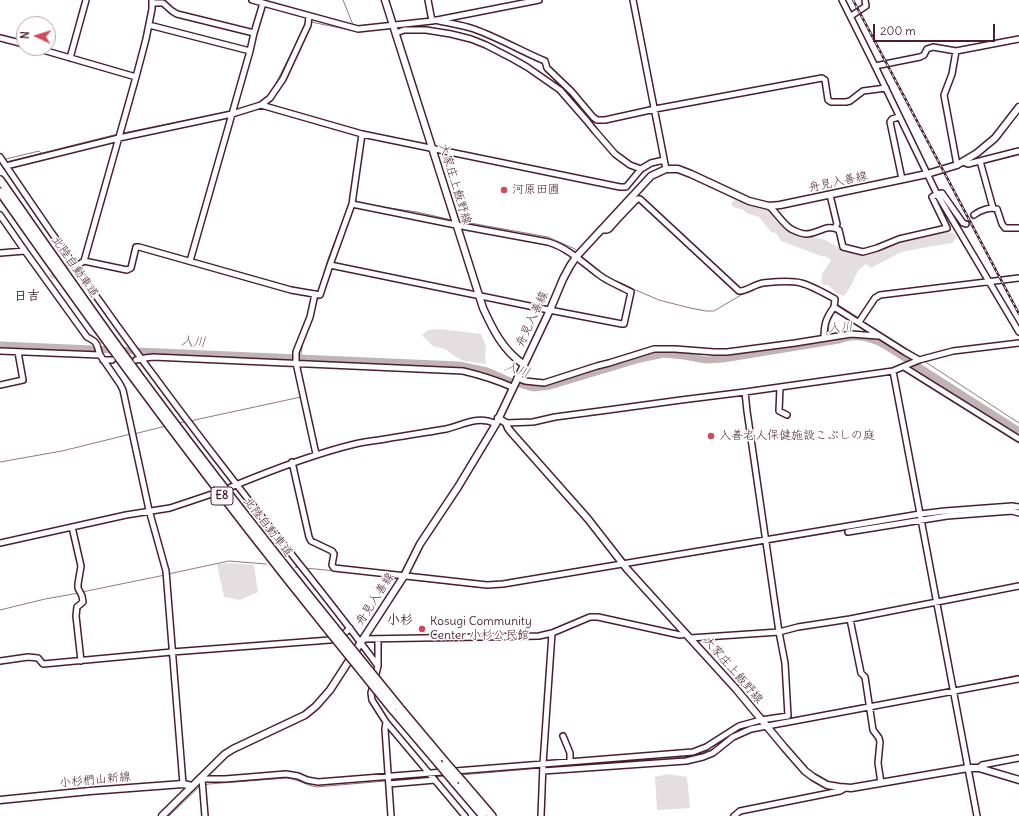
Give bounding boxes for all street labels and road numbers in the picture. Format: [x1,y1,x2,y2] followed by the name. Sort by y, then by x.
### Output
[436,142,474,226] street label: 大家庄上飯野線
[807,169,869,195] street label: 舟見入善線
[48,233,102,301] street label: 北陸自動車道
[513,289,551,349] street label: 舟見入善線
[211,487,233,505] road number: E8
[240,494,296,560] street label: 北陸自動車道
[353,570,397,628] street label: 舟見入善線
[700,634,766,706] street label: 大家庄上飯野線
[59,770,131,790] street label: 小杉椚山新線

